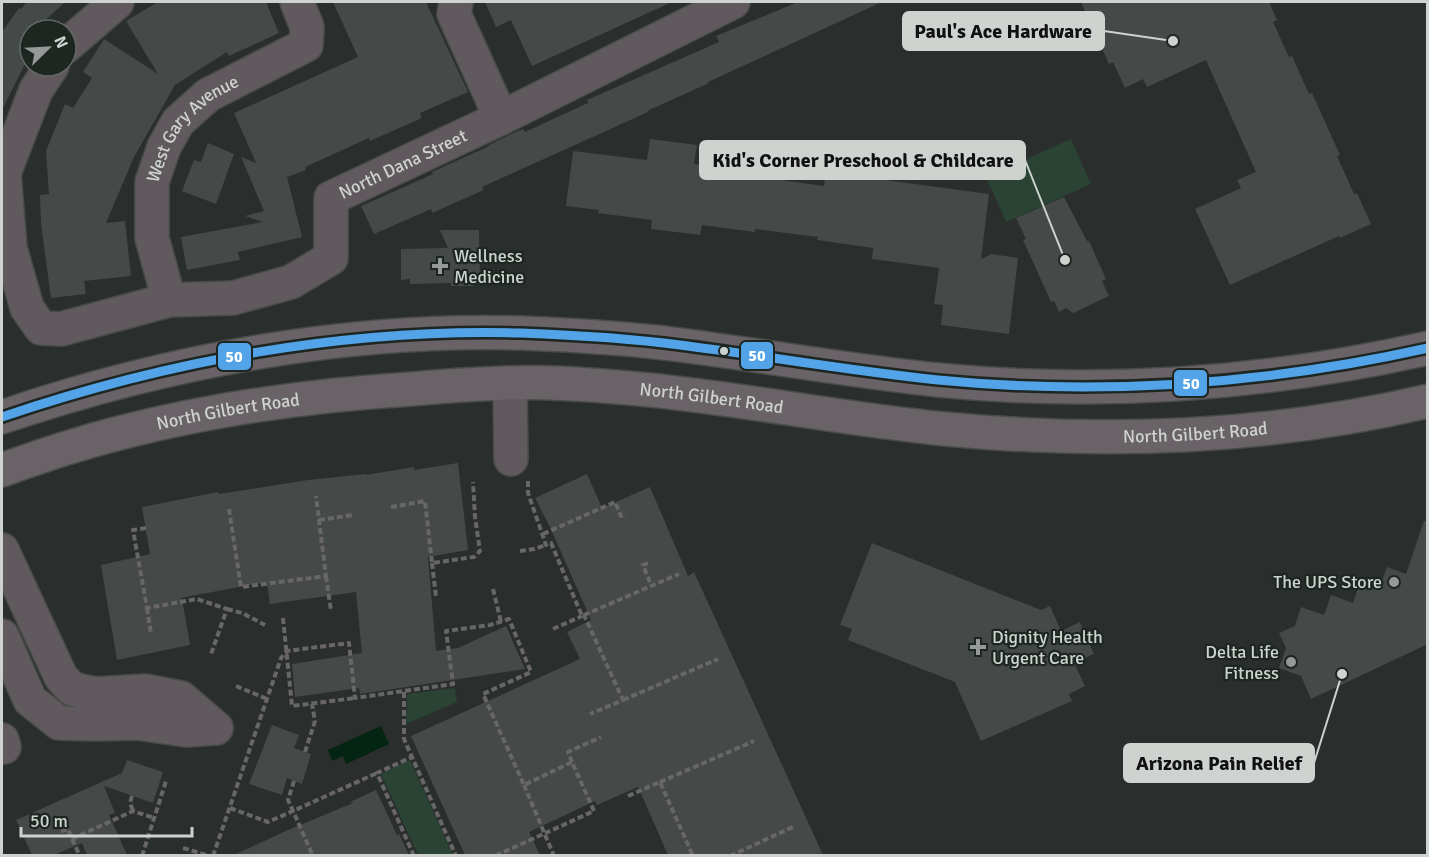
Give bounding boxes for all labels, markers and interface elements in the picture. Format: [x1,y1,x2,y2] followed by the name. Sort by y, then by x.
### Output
[903,12,1104,50] callout: Paul's Ace Hardware
[18,18,78,78] north arrow
[914,19,1092,44] text: Paul's Ace Hardware
[49,33,72,51] text: N
[142,70,242,185] street label: West Gary Avenue
[335,125,471,204] street label: North Dana Street
[700,141,1025,179] callout: Kid's Corner Preschool & Childcare
[712,148,1014,173] text: Kid's Corner Preschool & Childcare
[454,245,524,288] place label: Wellness Medicine
[431,257,449,275] marker: Wellness Medicine
[740,341,774,370] line badge: 50
[217,342,252,371] line badge: 50
[718,345,730,357] unlabelled marker
[748,346,766,366] text: 50
[225,347,243,367] text: 50
[1173,369,1208,397] line badge: 50
[1182,374,1200,394] text: 50
[639,378,785,418] street label: North Gilbert Road
[154,388,301,435] street label: North Gilbert Road
[1123,417,1268,448] street label: North Gilbert Road
[1273,571,1382,593] place label: The UPS Store
[1387,575,1401,589] marker: The UPS Store
[992,626,1103,669] place label: Dignity Health Urgent Care
[969,638,987,656] marker: Dignity Health Urgent Care
[1205,641,1279,684] place label: Delta Life Fitness
[1284,655,1298,669] marker: Delta Life Fitness
[1124,744,1314,782] callout: Arizona Pain Relief
[1136,751,1304,776] text: Arizona Pain Relief
[21,800,192,838] scale bar
[30,810,68,832] text: 50 m

